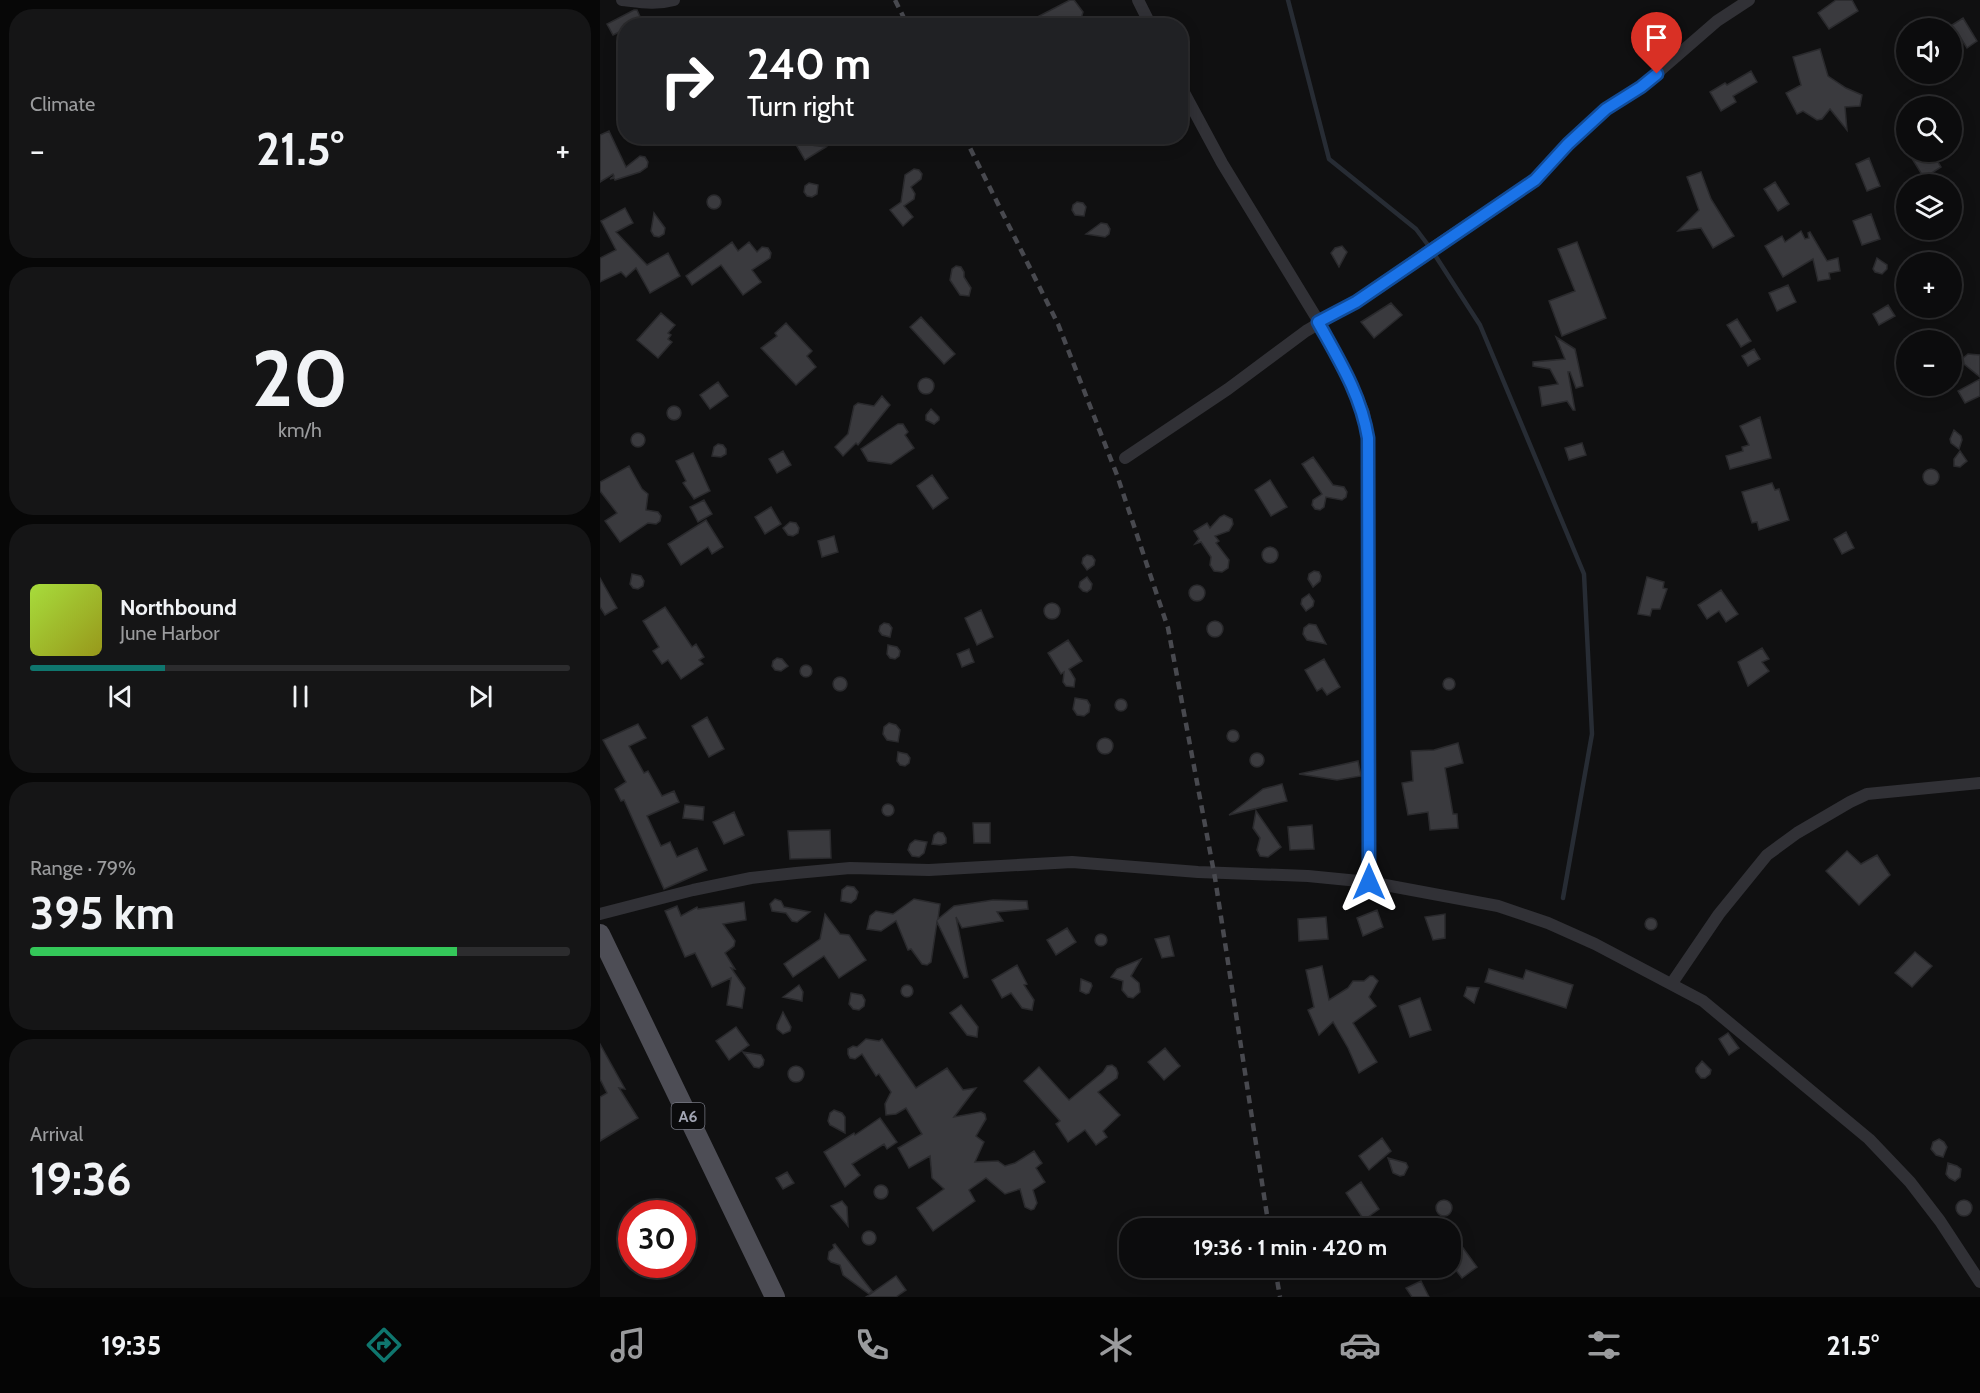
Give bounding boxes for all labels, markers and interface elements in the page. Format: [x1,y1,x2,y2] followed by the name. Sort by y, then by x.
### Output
[1631,12,1682,74] pin
[1896,18,1962,396] map controls
[1896,18,1962,84] button: sound
[1640,21,1673,54] icon: arrive
[747,38,871,90] text: 240 m
[648,42,726,120] icon: right
[747,90,854,123] text: Turn right
[30,92,95,116] text: Climate
[1896,96,1962,162] button: search
[256,122,344,176] text: 21.5°
[30,130,45,170] text: −
[555,130,570,170] text: +
[1896,174,1962,240] button: layers
[1896,252,1962,318] button: +
[1896,330,1962,396] button: −
[252,331,348,426] text: 20
[278,418,322,442] text: km/h
[120,594,237,621] text: Northbound
[120,621,220,645] text: June Harbor
[104,680,137,713] icon: previous
[284,680,317,713] icon: pause
[464,680,497,713] icon: next
[1337,850,1401,914] position arrow
[30,856,136,880] text: Range · 79%
[30,886,175,940] text: 395 km
[672,1103,704,1129] road number: A6
[30,1122,83,1146] text: Arrival
[30,1152,131,1206] text: 19:36
[618,1200,696,1278] speed limit sign: 30
[1193,1234,1387,1261] text: 19:36 · 1 min · 420 m
[363,1324,405,1366] icon: directions
[607,1324,649,1366] icon: music
[851,1324,893,1366] icon: phone
[1095,1324,1137,1366] icon: climate
[1339,1324,1381,1366] icon: car
[1583,1324,1625,1366] icon: filters
[101,1329,161,1362] text: 19:35
[1826,1329,1879,1362] text: 21.5°

